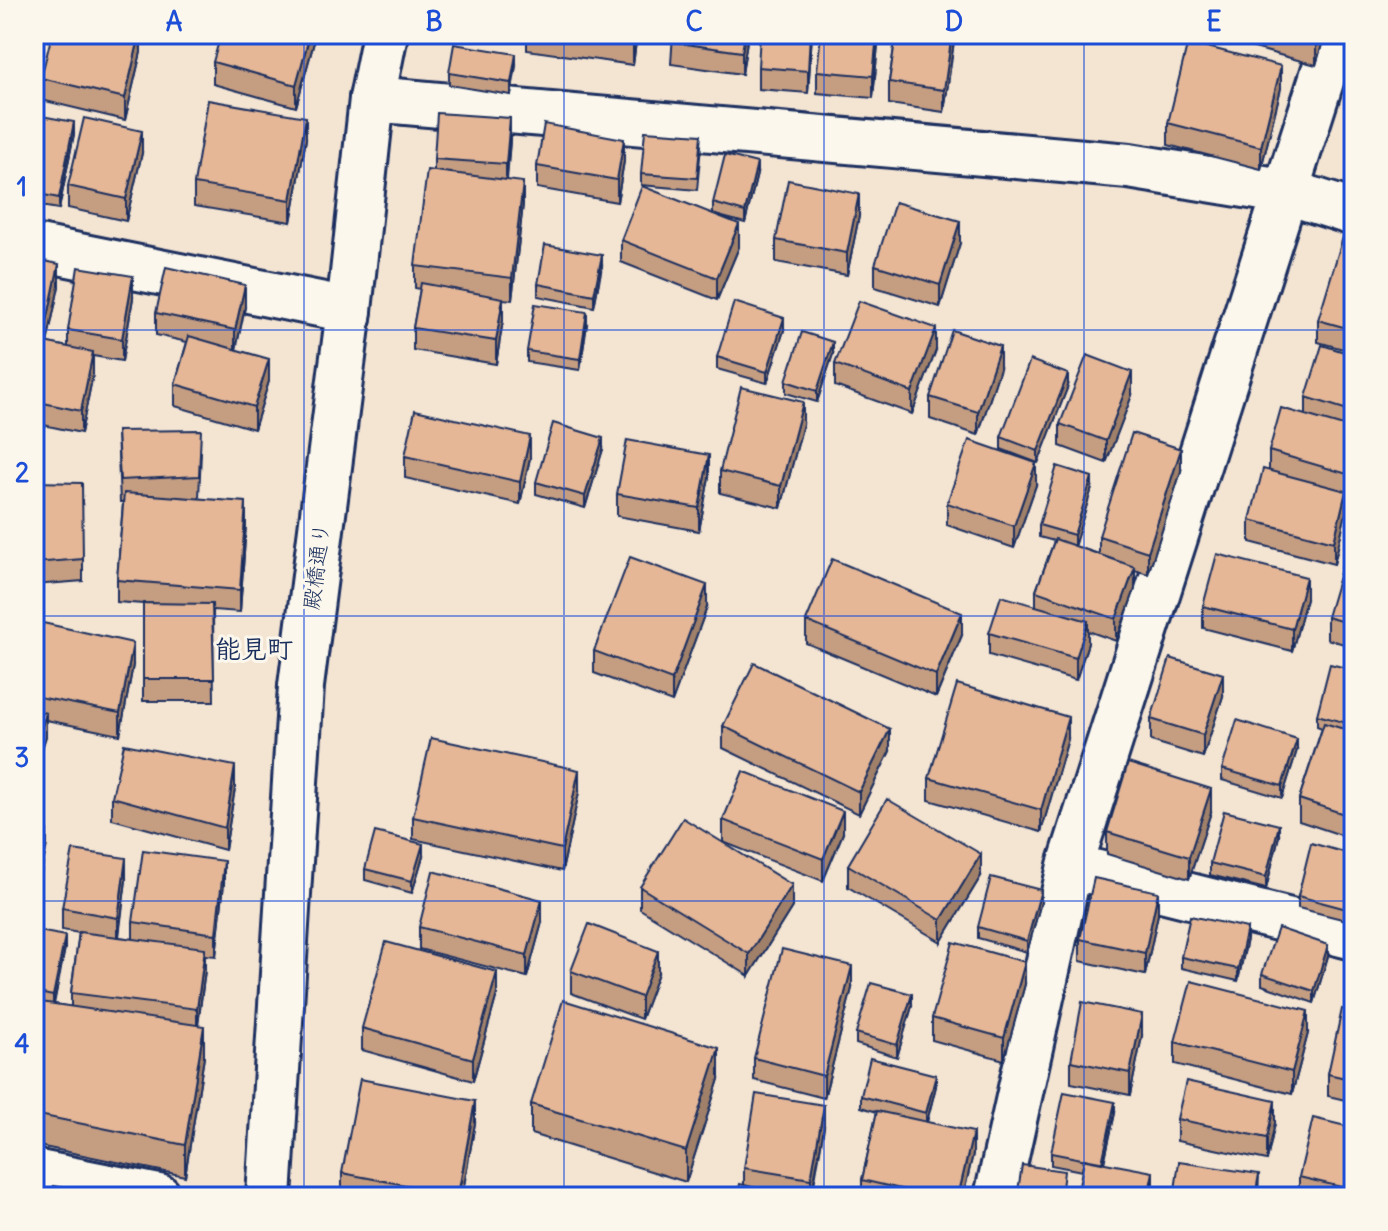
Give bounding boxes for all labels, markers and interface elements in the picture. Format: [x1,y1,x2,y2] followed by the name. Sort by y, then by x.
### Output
[166,5,183,38] text: A
[425,5,443,38] text: B
[685,5,703,38] text: C
[945,5,963,38] text: D
[1206,5,1222,38] text: E
[17,170,27,203] text: 1
[15,456,29,489] text: 2
[297,521,335,611] street label: 殿橋通り
[215,632,293,665] district label: 能見町
[15,741,29,774] text: 3
[14,1027,30,1060] text: 4

